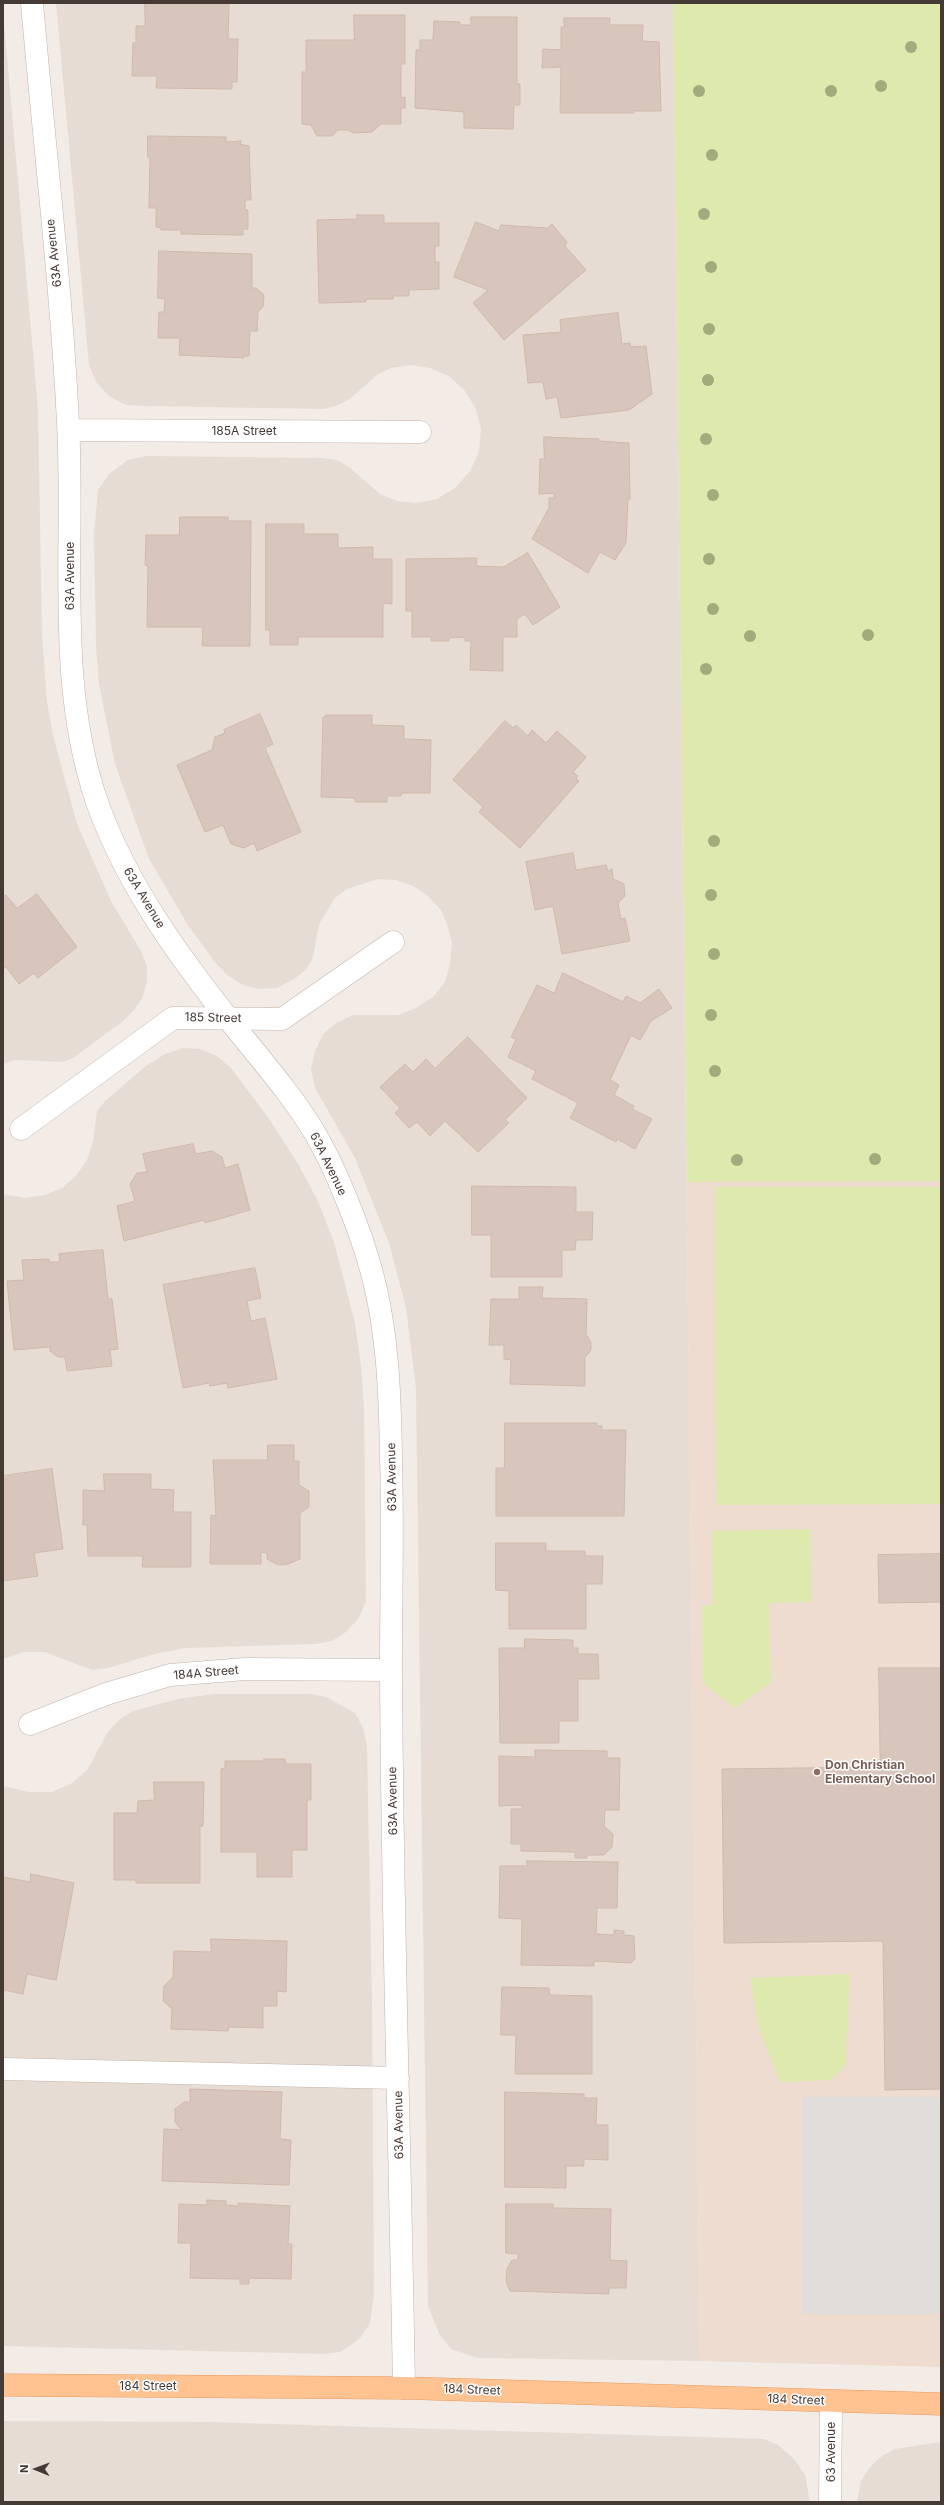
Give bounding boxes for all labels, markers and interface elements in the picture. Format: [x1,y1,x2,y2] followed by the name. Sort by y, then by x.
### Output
[43,218,65,288] street label: 63A Avenue
[211,424,277,438] street label: 185A Street
[63,542,77,610] street label: 63A Avenue
[120,865,168,931] street label: 63A Avenue
[184,1010,242,1026] street label: 185 Street
[306,1130,350,1198] street label: 63A Avenue
[384,1443,400,1511] street label: 63A Avenue
[173,1663,239,1683] street label: 184A Street
[825,1758,935,1786] place label: Don Christian Elementary School
[385,1767,401,1835] street label: 63A Avenue
[812,1767,822,1777] marker: Don Christian Elementary School
[391,2091,407,2159] street label: 63A Avenue
[119,2379,177,2393] street label: 184 Street
[443,2382,501,2398] street label: 184 Street
[767,2392,825,2408] street label: 184 Street
[824,2422,838,2482] street label: 63 Avenue
[16,2449,56,2489] north arrow
[17,2464,31,2473] text: N

